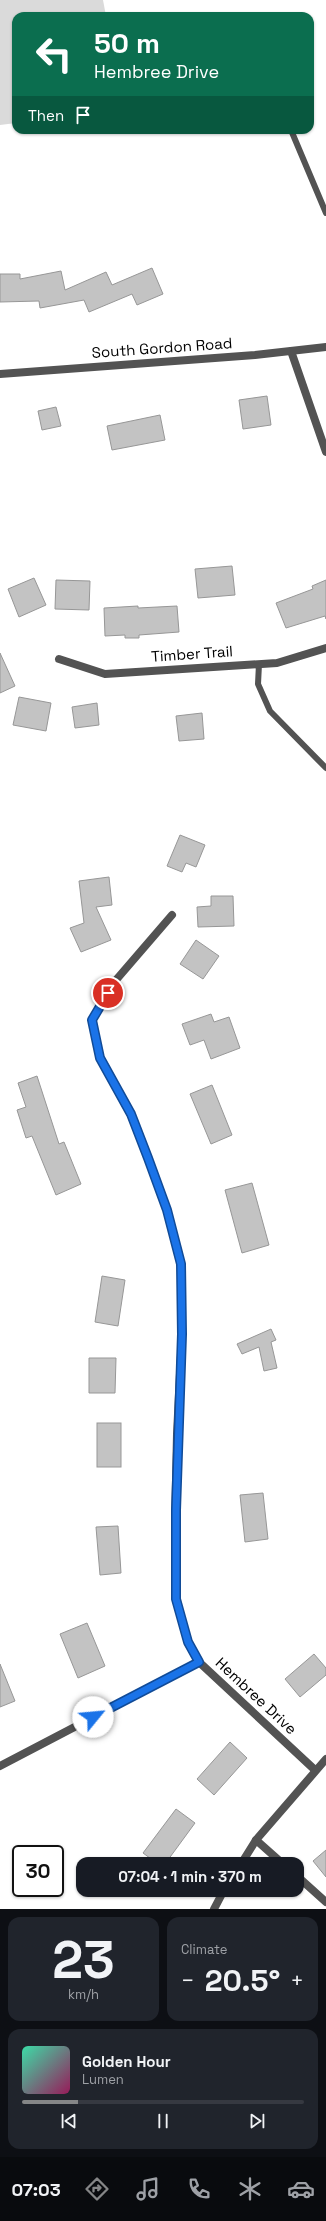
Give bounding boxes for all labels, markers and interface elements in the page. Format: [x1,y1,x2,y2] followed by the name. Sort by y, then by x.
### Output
[94,25,160,61] text: 50 m
[28,28,80,80] icon: left
[94,60,219,83] text: Hembree Drive
[72,104,94,126] icon: arrive
[28,106,64,125] text: Then
[91,333,233,362] street label: South Gordon Road
[150,641,234,666] street label: Timber Trail
[91,976,125,1010] pin
[97,982,119,1004] icon: arrive
[212,1653,301,1738] street label: Hembree Drive
[72,1696,114,1738] position arrow
[12,1845,64,1897] speed limit sign: 30
[118,1867,262,1886] text: 07:04 · 1 min · 370 m
[52,1927,115,1993] text: 23
[181,1941,227,1958] text: Climate
[205,1961,280,2000] text: 20.5°
[181,1966,195,1994] text: −
[290,1966,304,1994] text: +
[68,1986,99,2003] text: km/h
[82,2052,171,2071] text: Golden Hour
[82,2071,124,2088] text: Lumen
[58,2110,80,2132] icon: previous
[152,2110,174,2132] icon: pause
[246,2110,268,2132] icon: next
[83,2175,111,2203] icon: directions
[134,2175,162,2203] icon: music
[185,2175,213,2203] icon: phone
[236,2175,264,2203] icon: climate
[287,2175,315,2203] icon: car
[11,2178,61,2201] text: 07:03

